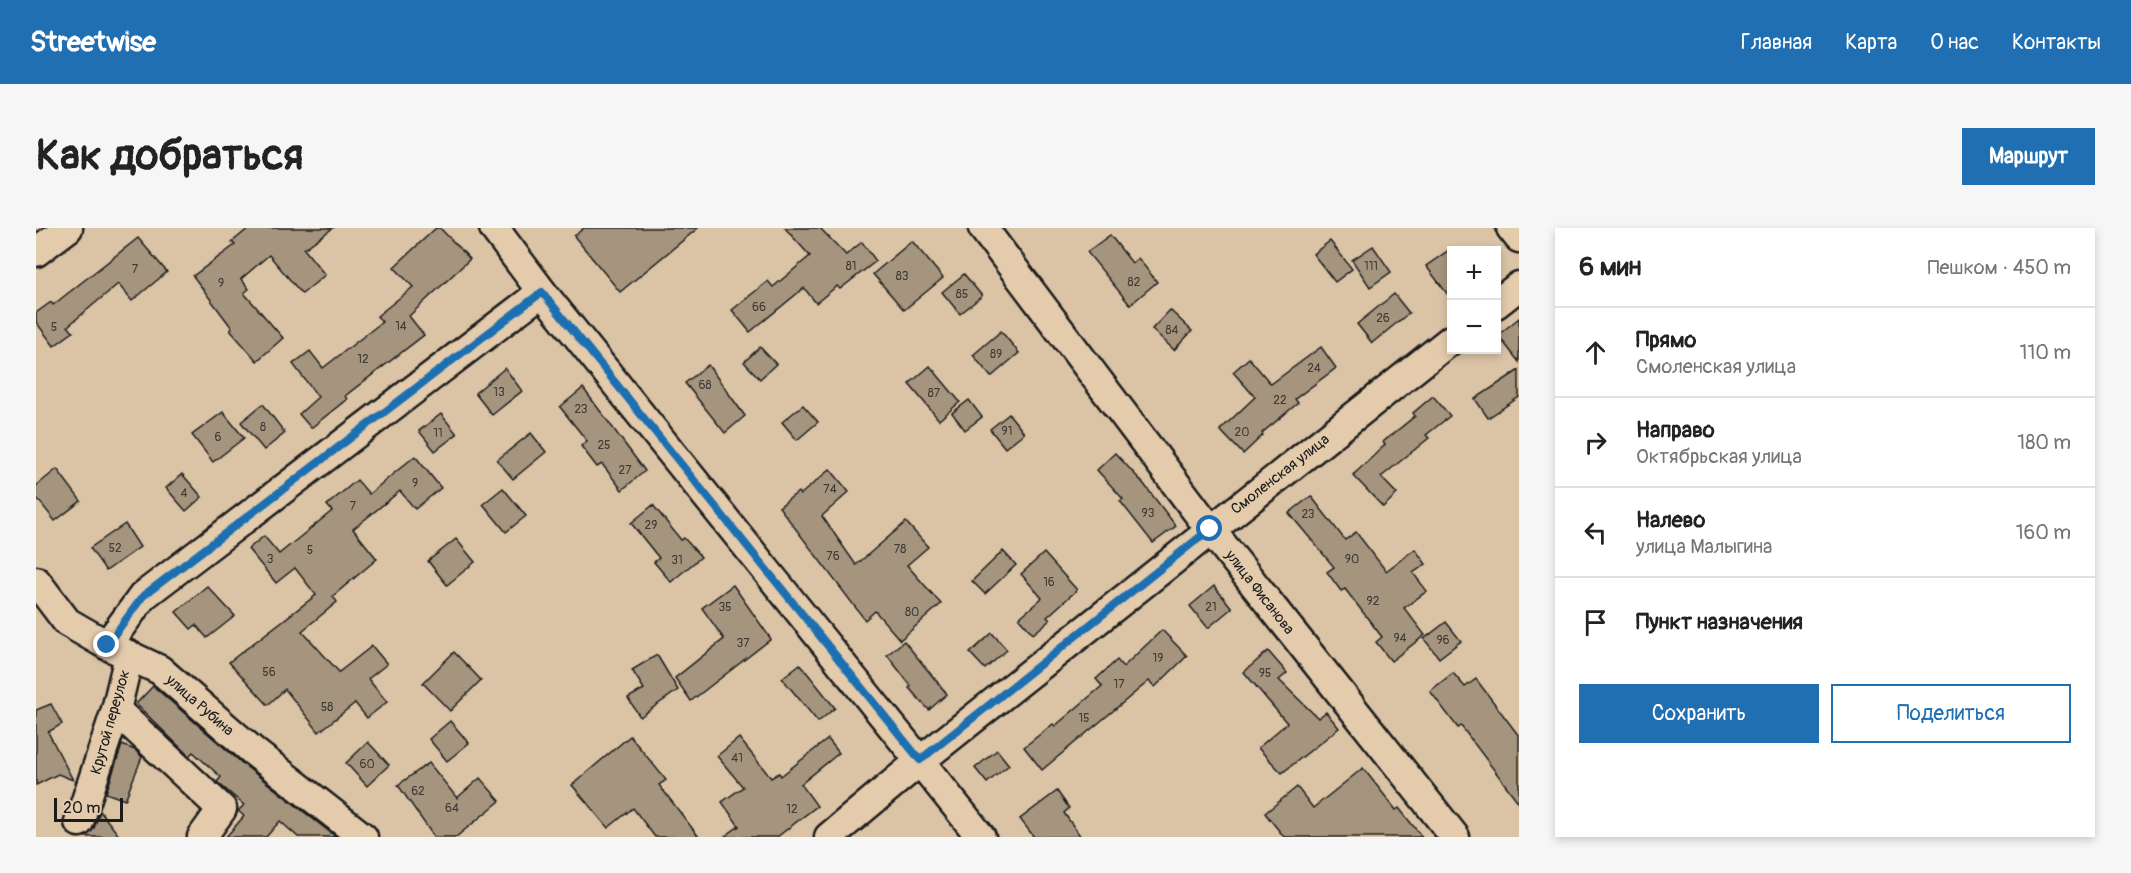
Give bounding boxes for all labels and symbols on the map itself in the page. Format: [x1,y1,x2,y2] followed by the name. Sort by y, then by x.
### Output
[846,259,856,274] house number: 81
[1364,259,1378,274] house number: 111
[132,262,139,277] house number: 7
[896,269,909,284] house number: 83
[1128,275,1141,290] house number: 82
[218,276,224,291] house number: 9
[956,287,968,302] house number: 85
[752,300,766,315] house number: 66
[1376,311,1390,326] house number: 26
[395,319,407,334] house number: 14
[51,320,57,335] house number: 5
[1165,323,1179,338] house number: 84
[990,347,1002,362] house number: 89
[357,352,369,367] house number: 12
[1307,361,1321,376] house number: 24
[698,378,712,393] house number: 68
[493,385,505,400] house number: 13
[928,386,941,401] house number: 87
[1273,393,1287,408] house number: 22
[574,402,588,417] house number: 23
[260,420,266,435] house number: 8
[1002,424,1012,439] house number: 91
[1235,425,1249,440] house number: 20
[433,426,443,441] house number: 11
[215,430,222,445] house number: 6
[1227,430,1333,519] street label: Смоленская улица
[597,438,611,453] house number: 25
[618,463,632,478] house number: 27
[412,476,418,491] house number: 9
[823,482,837,497] house number: 74
[181,486,188,501] house number: 4
[350,499,357,514] house number: 7
[1142,506,1155,521] house number: 93
[1301,507,1315,522] house number: 23
[1196,515,1222,541] route start
[645,518,657,533] house number: 29
[108,541,122,556] house number: 52
[894,542,906,557] house number: 78
[307,543,313,558] house number: 5
[1220,546,1298,638] street label: улица Фисанова
[826,549,840,564] house number: 76
[267,552,274,567] house number: 3
[1345,552,1359,567] house number: 90
[671,553,683,568] house number: 31
[1043,575,1055,590] house number: 16
[1367,594,1380,609] house number: 92
[718,600,732,615] house number: 35
[1205,600,1217,615] house number: 21
[905,605,919,620] house number: 80
[93,631,119,657] route end
[1393,631,1407,646] house number: 94
[1436,633,1450,648] house number: 96
[736,636,750,651] house number: 37
[1153,651,1163,666] house number: 19
[262,665,276,680] house number: 56
[1259,666,1271,681] house number: 95
[87,667,135,777] street label: Крутой переулок
[161,670,238,740] street label: улица Рубина
[1113,677,1125,692] house number: 17
[321,700,333,715] house number: 58
[1078,711,1090,726] house number: 15
[731,751,743,766] house number: 41
[359,757,375,772] house number: 60
[411,784,425,799] house number: 62
[54,795,123,822] scale bar
[445,801,459,816] house number: 64
[786,802,798,817] house number: 12

